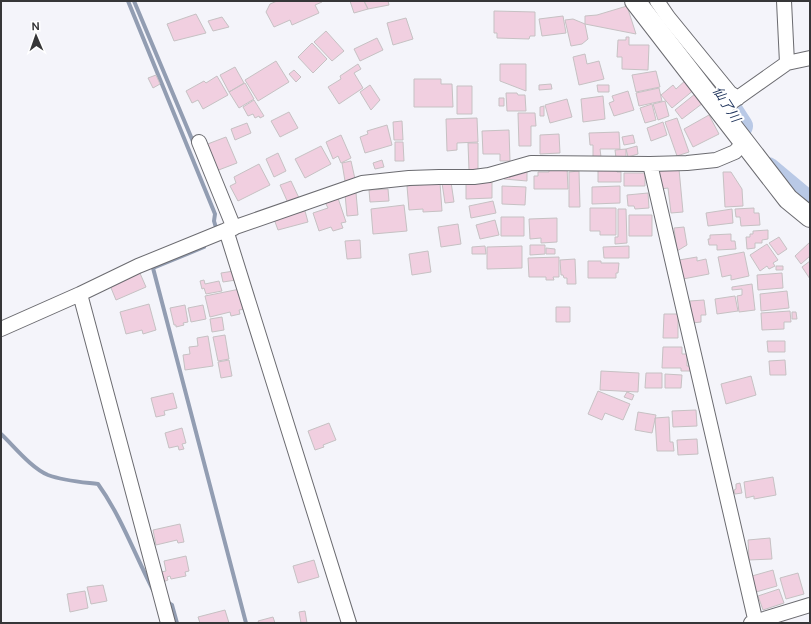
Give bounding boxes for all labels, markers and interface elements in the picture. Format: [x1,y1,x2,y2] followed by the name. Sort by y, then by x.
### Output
[16,16,56,56] north arrow
[31,19,40,33] text: N
[709,83,745,127] water label: 仙了川

